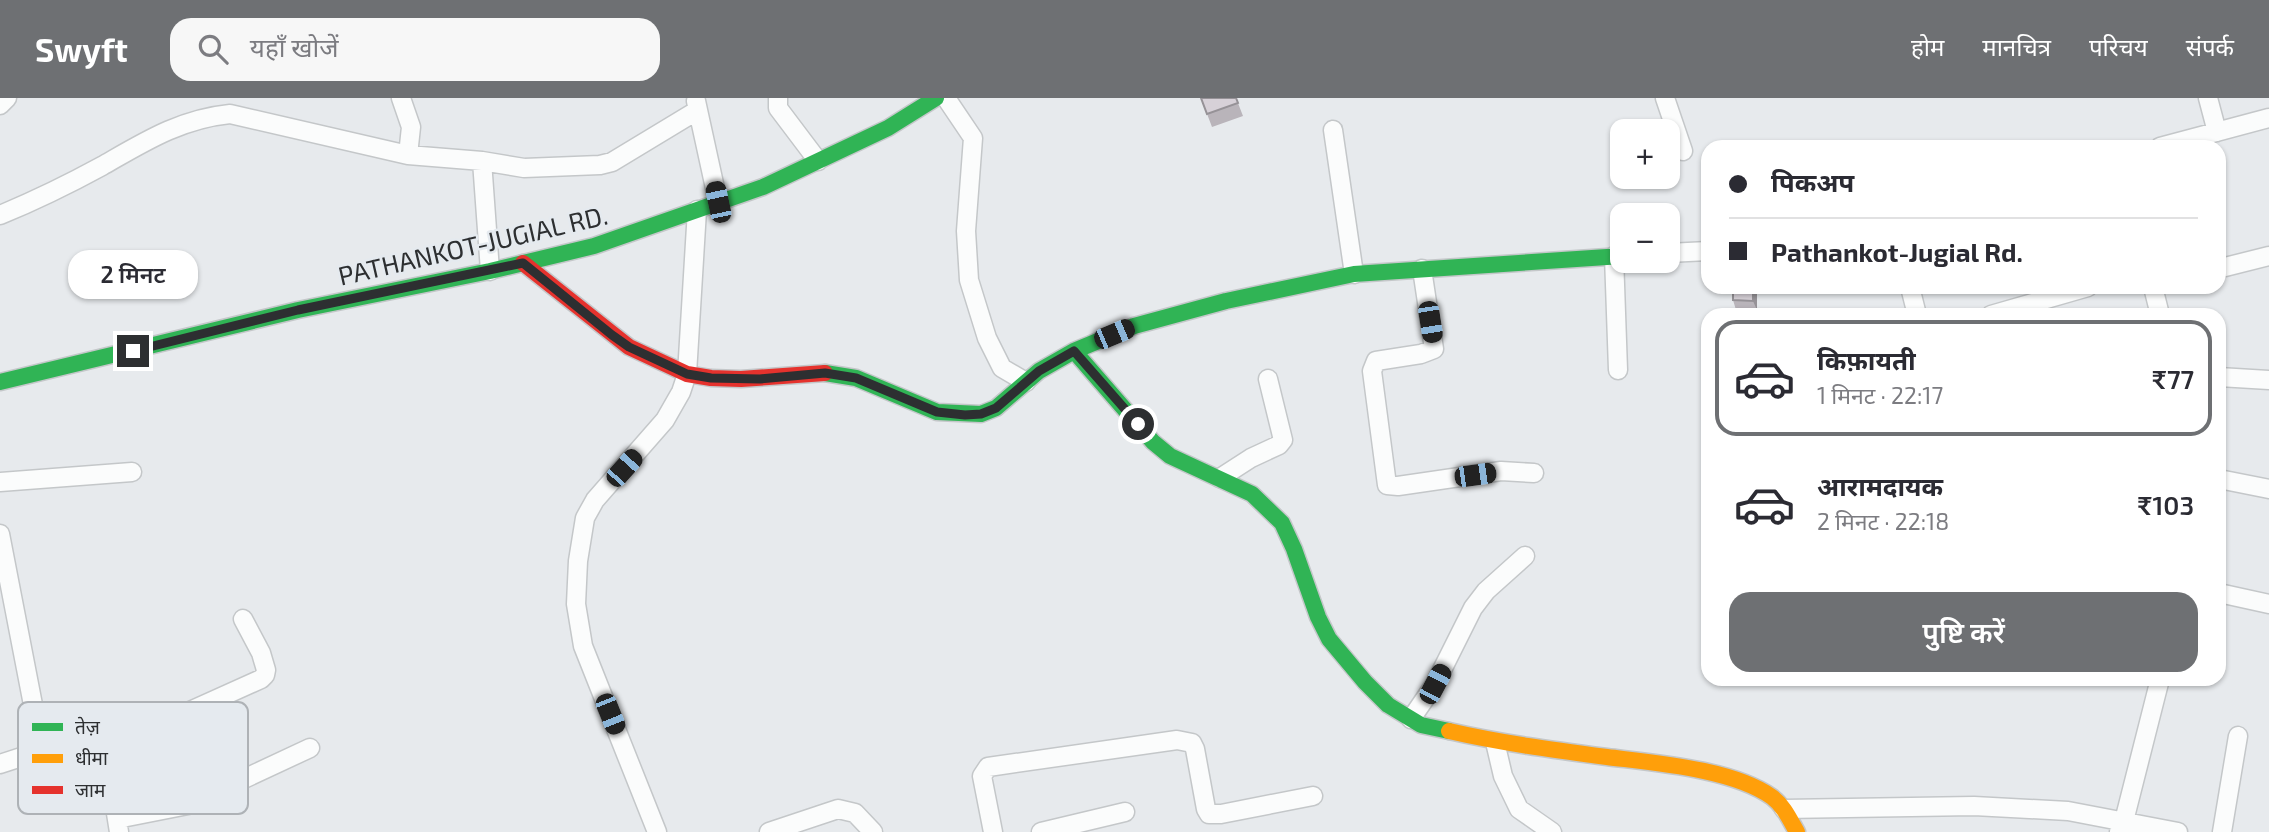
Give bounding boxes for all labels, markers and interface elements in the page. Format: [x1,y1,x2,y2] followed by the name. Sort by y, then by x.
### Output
[170,18,660,81] search box
[35,29,128,69] text: Swyft
[194,30,232,68] icon: search
[250,31,339,62] text: यहाँ खोजें
[1911,32,1944,61] text: होम
[1982,32,2051,61] text: मानचित्र
[2089,32,2148,61] text: परिचय
[2186,32,2234,61] text: संपर्क
[1610,119,1680,273] map controls
[1610,119,1680,189] button: +
[1771,166,1854,197] text: पिकअप
[704,179,733,225] car
[335,198,610,291] street label: PATHANKOT-JUGIAL RD.
[1610,203,1680,273] button: −
[1771,236,2023,267] text: Pathankot-Jugial Rd.
[68,250,198,299] callout: 2 मिनट
[101,260,165,288] text: 2 मिनट
[1417,300,1444,344] car
[1091,316,1138,352] car
[117,335,149,367] route end
[1817,344,1916,375] text: किफ़ायती
[1733,347,1796,410] icon: car
[2152,363,2194,394] text: ₹77
[1817,381,1943,409] text: 1 मिनट · 22:17
[1122,408,1154,440] route start
[603,445,646,491] car
[1453,462,1498,488] car
[1817,470,1943,501] text: आरामदायक
[1733,473,1796,536] icon: car
[2137,489,2194,520] text: ₹103
[1817,507,1949,535] text: 2 मिनट · 22:18
[1729,592,2198,672] button: पुष्टि करें
[1416,661,1455,707] car
[593,691,628,737] car
[18,702,248,814] legend
[75,715,101,738] text: तेज़
[75,746,109,769] text: धीमा
[75,778,106,801] text: जाम

